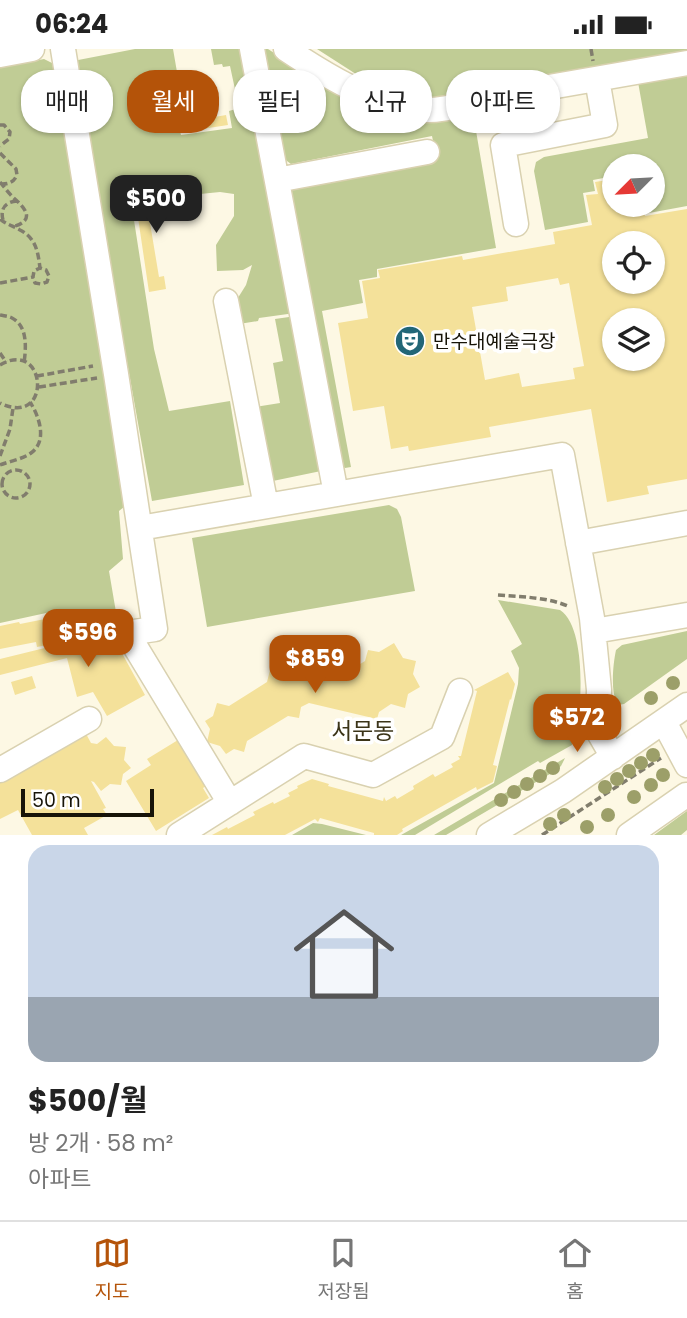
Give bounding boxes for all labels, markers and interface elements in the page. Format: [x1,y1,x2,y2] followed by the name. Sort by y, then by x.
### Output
[35,6,108,42] text: 06:24
[21,70,113,133] chip: 매매
[127,70,219,133] chip: 월세
[233,70,326,133] chip: 필터
[340,70,432,133] chip: 신규
[446,70,560,133] chip: 아파트
[602,154,665,217] north arrow
[602,154,665,371] map controls
[115,176,197,235] pin: $500
[126,182,186,214] text: $500
[602,231,665,294] button: locate
[602,308,665,371] button: layers
[393,324,427,358] theatre icon: 만수대예술극장
[433,328,555,355] place label: 만수대예술극장
[47,609,129,669] pin: $596
[59,616,117,648] text: $596
[274,635,356,695] pin: $859
[285,642,345,674] text: $859
[536,695,618,754] pin: $572
[549,701,605,733] text: $572
[331,715,395,747] district label: 서문동
[21,786,154,818] scale bar
[32,787,81,814] text: 50 m
[281,891,407,1017] icon: home
[28,1079,148,1122] text: $500/월
[28,1127,173,1159] text: 방 2개 · 58 m²
[28,1163,91,1195] text: 아파트
[93,1234,131,1306] tab: 지도
[317,1234,370,1306] tab: 저장됨
[556,1234,594,1306] tab: 홈

